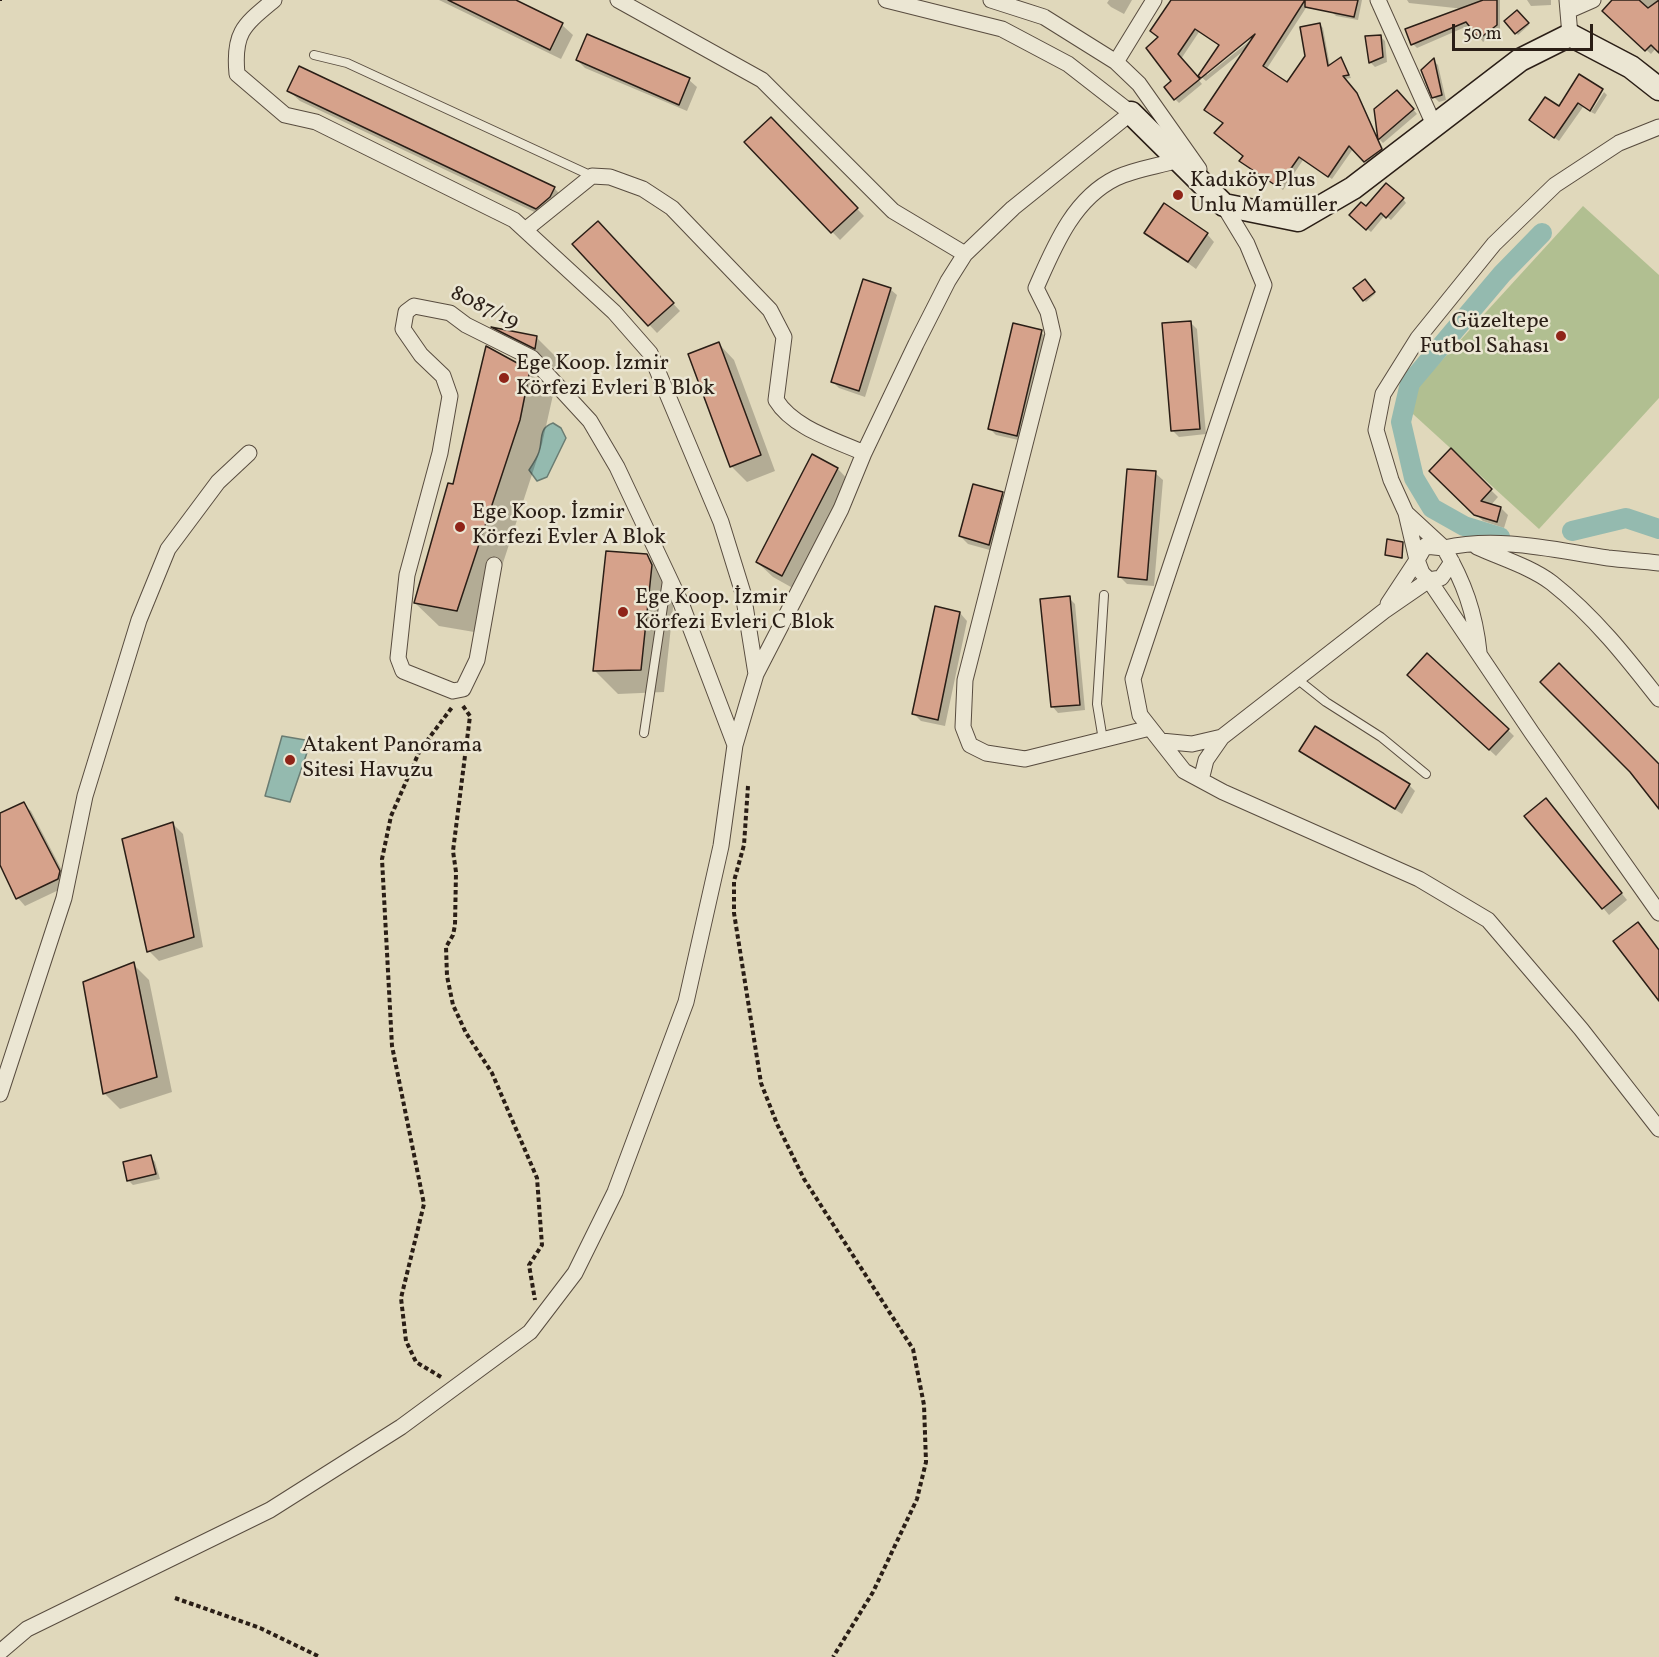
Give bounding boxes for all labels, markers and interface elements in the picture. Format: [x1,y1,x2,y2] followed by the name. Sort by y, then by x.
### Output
[1455,12,1596,50] scale bar
[1463,22,1502,47] text: 50 m
[1190,169,1337,220] place label: Kadıköy Plus Unlu Mamüller
[1171,188,1185,202] marker: Kadıköy Plus Unlu Mamüller
[446,281,522,337] street label: 8087/19
[1419,310,1549,362] place label: Güzeltepe Futbol Sahası
[1554,329,1568,343] marker: Güzeltepe Futbol Sahası
[516,352,715,404] place label: Ege Koop. İzmir Körfezi Evleri B Blok
[497,371,511,385] marker: Ege Koop. İzmir Körfezi Evleri B Blok
[472,501,666,552] place label: Ege Koop. İzmir Körfezi Evler A Blok
[453,520,467,534] marker: Ege Koop. İzmir Körfezi Evler A Blok
[635,586,835,638] place label: Ege Koop. İzmir Körfezi Evleri C Blok
[616,605,630,619] marker: Ege Koop. İzmir Körfezi Evleri C Blok
[302,734,482,786] place label: Atakent Panorama Sitesi Havuzu
[283,753,297,767] marker: Atakent Panorama Sitesi Havuzu

